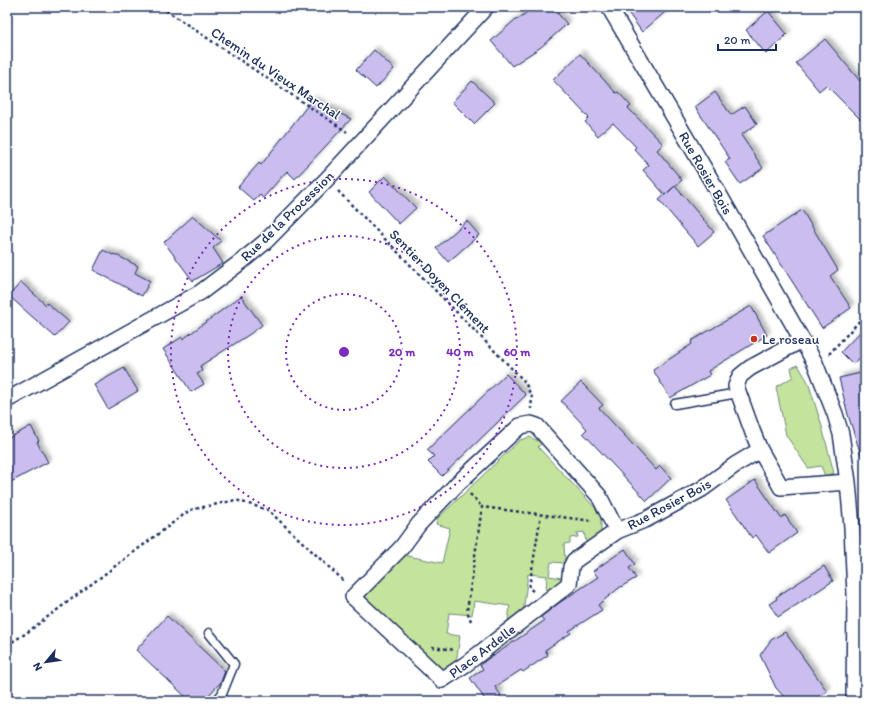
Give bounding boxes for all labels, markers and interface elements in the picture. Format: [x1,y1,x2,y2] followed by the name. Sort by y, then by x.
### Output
[208,24,344,123] street label: Chemin du Vieux Marchal
[718,26,776,52] scale bar
[724,33,751,47] text: 20 m
[675,129,736,218] street label: Rue Rosier Bois
[237,167,338,265] street label: Rue de la Procession
[386,226,494,337] street label: Sentier Doyen Clément
[762,331,820,348] place label: Le roseau
[749,334,759,344] marker: Le roseau
[337,345,351,359] centre of rings
[389,345,416,359] text: 20 m
[446,345,475,359] text: 40 m
[504,345,531,359] text: 60 m
[624,475,714,534] street label: Rue Rosier Bois
[446,621,519,682] street label: Place Ardelle
[26,642,66,682] north arrow
[30,660,45,673] text: N

